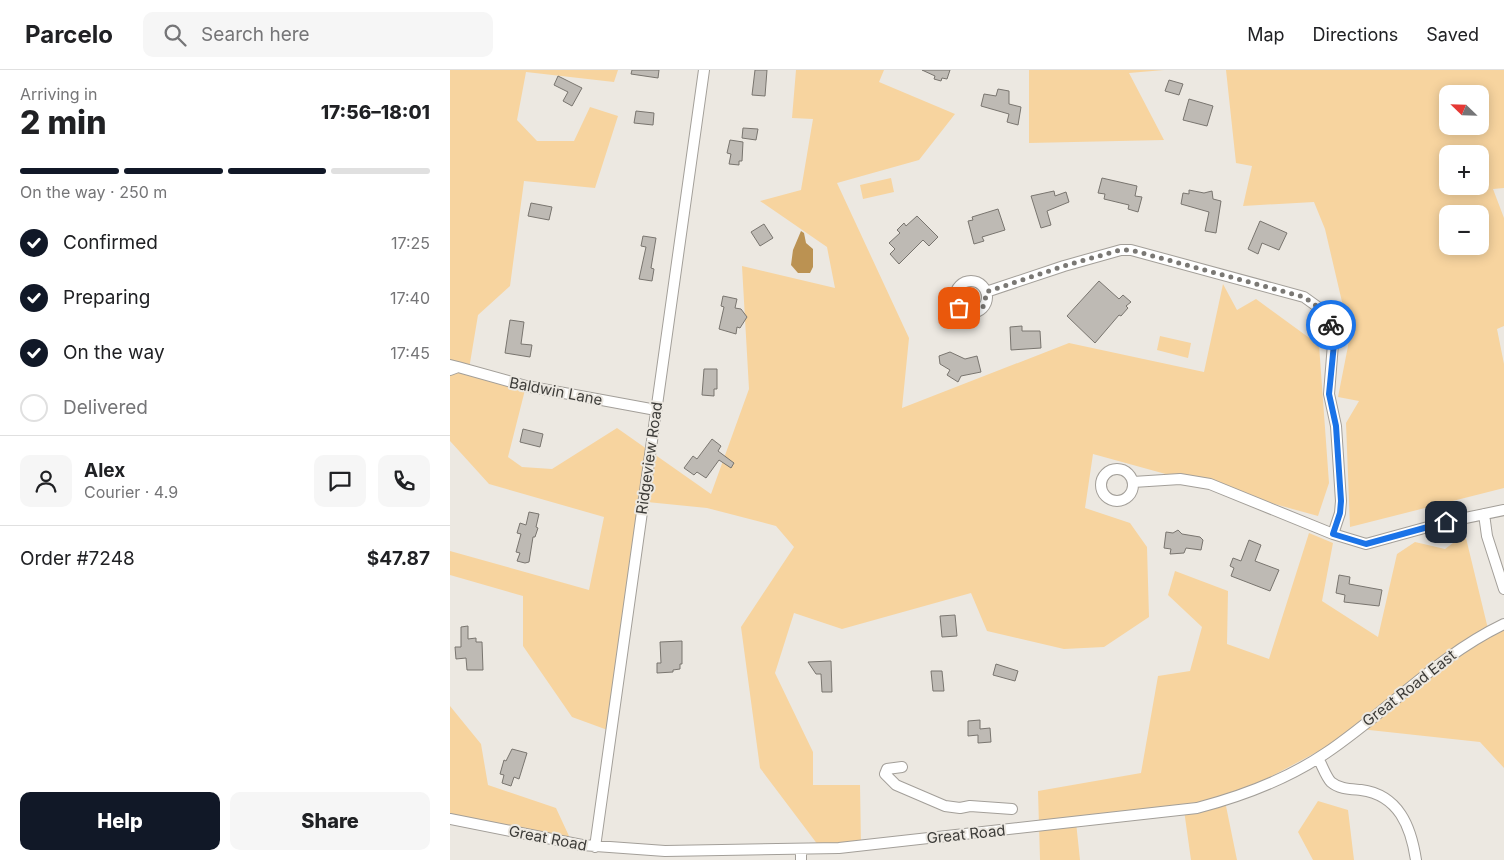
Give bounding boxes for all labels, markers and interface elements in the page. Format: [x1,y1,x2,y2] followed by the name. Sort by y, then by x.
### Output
[143,12,493,57] search box
[25,20,113,49] text: Parcelo
[161,21,189,49] icon: search
[201,23,310,46] text: Search here
[1247,24,1285,45] text: Map
[1313,24,1398,45] text: Directions
[1426,24,1479,45] text: Saved
[20,84,97,104] text: Arriving in
[1439,85,1489,135] north arrow
[1439,85,1489,255] map controls
[321,101,430,124] text: 17:56–18:01
[20,103,106,142] text: 2 min
[1439,145,1489,195] button: +
[20,182,167,202] text: On the way · 250 m
[1439,205,1489,255] button: −
[20,229,48,257] icon: check
[63,231,158,254] text: Confirmed
[391,233,430,253] text: 17:25
[20,284,48,312] icon: check
[63,286,150,309] text: Preparing
[938,287,980,329] pin
[390,288,430,308] text: 17:40
[945,294,973,322] icon: bag
[1306,300,1356,350] courier
[1317,311,1345,339] icon: bike
[20,339,48,367] icon: check
[63,341,165,364] text: On the way
[390,343,430,363] text: 17:45
[508,373,604,409] street label: Baldwin Lane
[63,396,148,419] text: Delivered
[632,401,666,515] street label: Ridgeview Road
[20,455,72,507] button: person
[314,455,366,507] button: chat
[378,455,430,507] button: phone
[84,459,125,482] text: Alex
[84,482,178,502] text: Courier · 4.9
[1425,501,1467,543] pin
[1432,508,1460,536] icon: home
[20,547,135,570] text: Order #7248
[367,547,430,570] text: $47.87
[1358,645,1460,730] street label: Great Road East
[20,792,220,850] button: Help
[230,792,430,850] button: Share
[926,820,1006,848] street label: Great Road
[507,821,589,855] street label: Great Road

